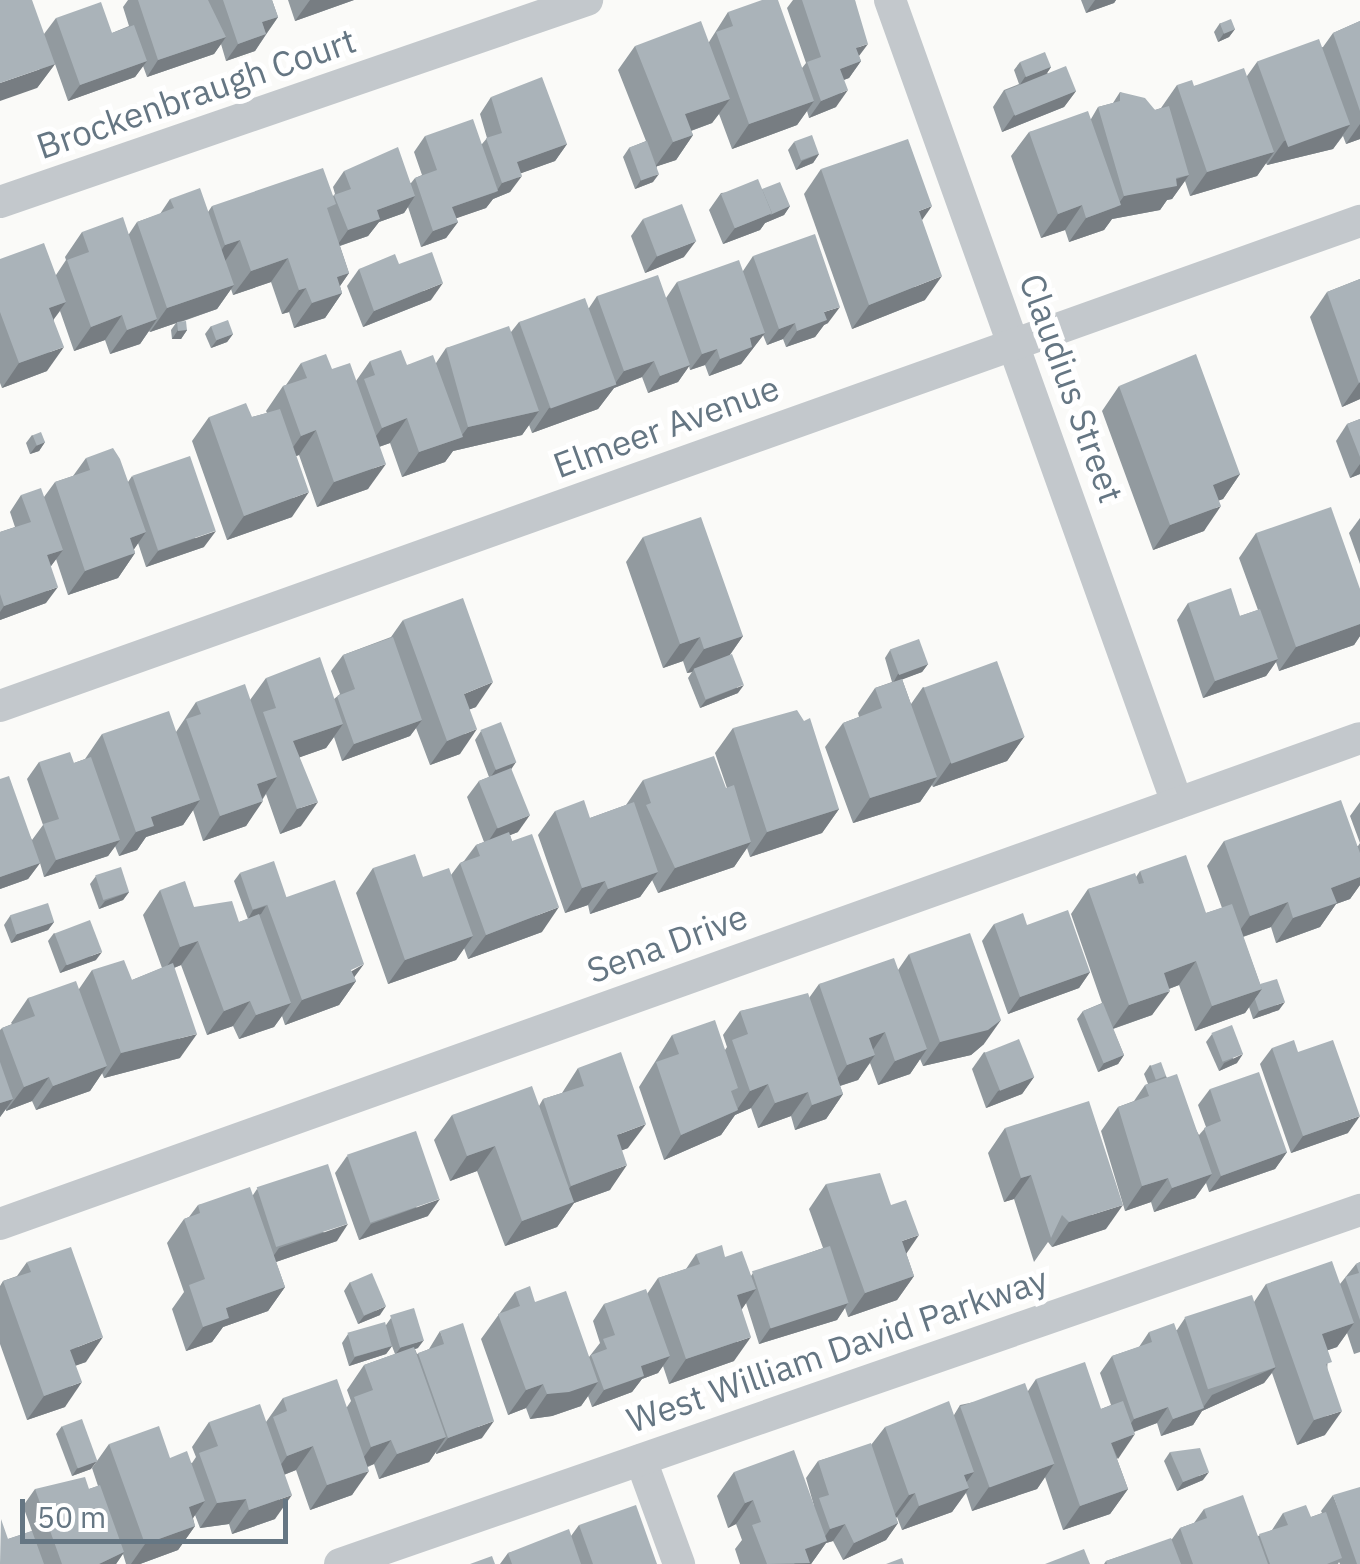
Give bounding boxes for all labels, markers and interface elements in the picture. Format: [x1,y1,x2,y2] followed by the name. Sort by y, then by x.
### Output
[31,19,361,167] street label: Brockenbraugh Court
[1011,268,1133,508] street label: Claudius Street
[548,366,784,486] street label: Elmeer Avenue
[581,895,753,991] street label: Sena Drive
[621,1257,1053,1441] street label: West William David Parkway
[25,1479,292,1541] scale bar
[37,1497,106,1536] text: 50 m

